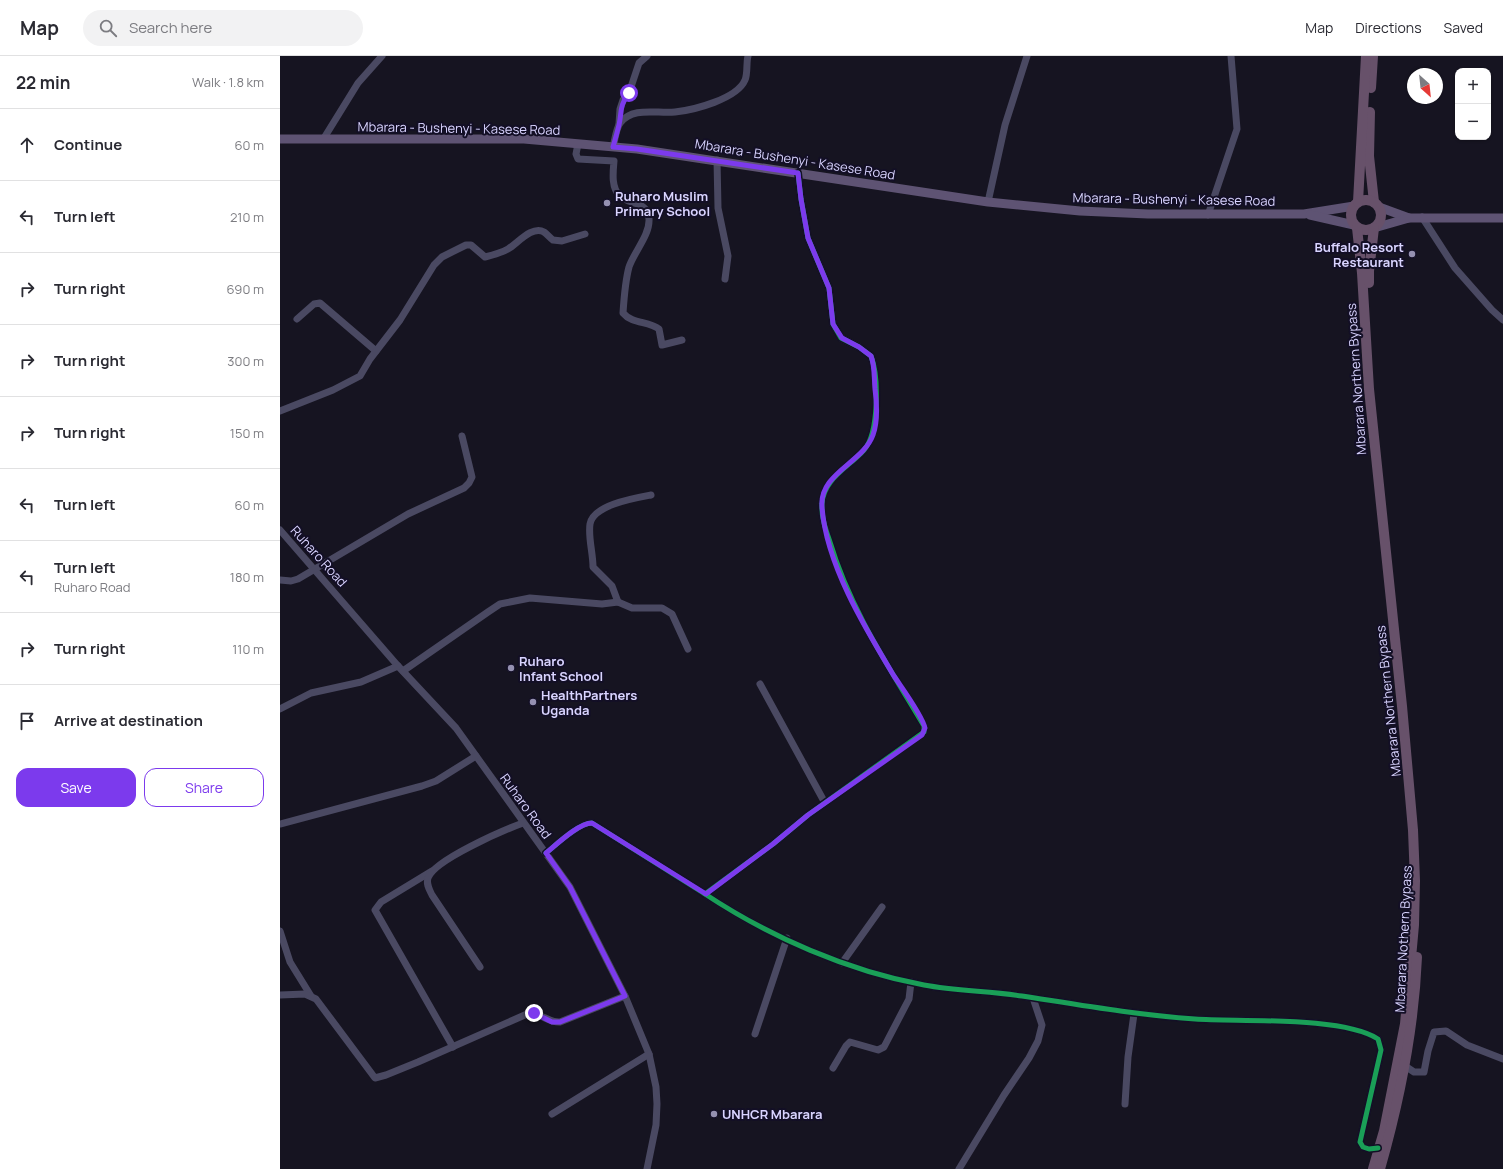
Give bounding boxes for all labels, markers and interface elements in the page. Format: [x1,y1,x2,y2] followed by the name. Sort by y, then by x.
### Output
[83,10,363,46] search box
[20,15,59,41] text: Map
[97,17,119,39] icon: search
[129,17,212,38] text: Search here
[1305,18,1333,37] text: Map
[1355,18,1422,37] text: Directions
[1444,18,1483,37] text: Saved
[1407,68,1443,104] north arrow
[1455,68,1491,140] map controls
[1455,68,1491,104] button: +
[16,71,70,94] text: 22 min
[192,73,264,91] text: Walk · 1.8 km
[620,84,638,102] route start
[1455,104,1491,140] button: −
[358,117,560,139] street label: Mbarara - Bushenyi - Kasese Road
[16,134,38,156] icon: ahead
[54,134,122,155] text: Continue
[694,134,896,184] street label: Mbarara - Bushenyi - Kasese Road
[234,136,264,154] text: 60 m
[615,187,710,220] place label: Ruharo Muslim Primary School
[1073,188,1275,210] street label: Mbarara - Bushenyi - Kasese Road
[602,198,612,208] marker: Ruharo Muslim Primary School
[16,206,38,228] icon: left
[54,206,116,227] text: Turn left
[230,208,264,226] text: 210 m
[1315,238,1404,271] place label: Buffalo Resort Restaurant
[1407,249,1417,259] marker: Buffalo Resort Restaurant
[16,278,38,300] icon: right
[54,278,125,299] text: Turn right
[226,280,264,298] text: 690 m
[1342,302,1370,455] street label: Mbarara Northern Bypass
[16,350,38,372] icon: right
[54,350,125,371] text: Turn right
[227,352,264,370] text: 300 m
[16,422,38,444] icon: right
[54,422,125,443] text: Turn right
[230,424,264,442] text: 150 m
[16,494,38,516] icon: left
[54,494,116,515] text: Turn left
[234,496,264,514] text: 60 m
[287,522,351,590] street label: Ruharo Road
[54,557,116,578] text: Turn left
[16,566,38,588] icon: left
[230,568,264,586] text: 180 m
[54,578,131,596] text: Ruharo Road
[1371,624,1405,778] street label: Mbarara Northern Bypass
[16,638,38,660] icon: right
[54,638,125,659] text: Turn right
[232,640,264,658] text: 110 m
[519,652,603,685] place label: Ruharo Infant School
[506,663,516,673] marker: Ruharo Infant School
[541,686,637,719] place label: HealthPartners Uganda
[528,697,538,707] marker: HealthPartners Uganda
[16,710,38,732] icon: arrive
[54,710,203,731] text: Arrive at destination
[16,768,136,807] button: Save
[144,768,264,807] button: Share
[496,770,556,842] street label: Ruharo Road
[1390,865,1416,1013] street label: Mbarara Nothern Bypass
[525,1004,543,1022] route end
[722,1105,823,1123] place label: UNHCR Mbarara
[709,1109,719,1119] marker: UNHCR Mbarara

